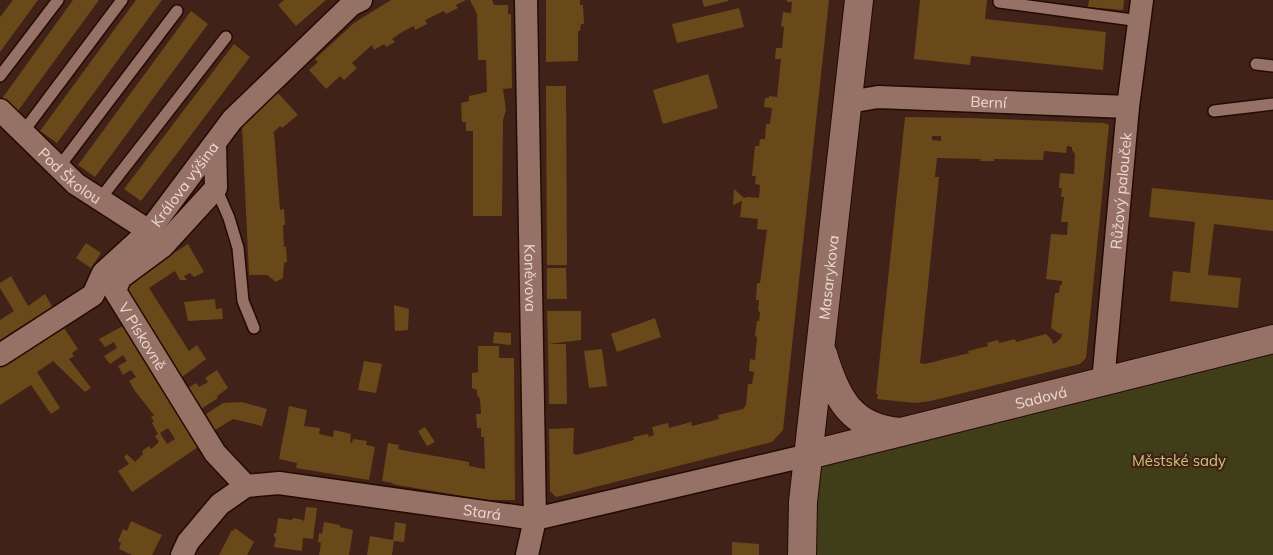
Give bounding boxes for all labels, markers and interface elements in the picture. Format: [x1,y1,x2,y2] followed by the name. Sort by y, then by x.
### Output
[970,91,1008,112] street label: Berní
[1106,131,1135,250] street label: Růžový palouček
[146,137,222,230] street label: Králova výšina
[34,143,105,207] street label: Pod Školou
[814,234,842,321] street label: Masarykova
[521,244,541,312] street label: Koněvova
[115,299,171,373] street label: V Pískovně
[1013,381,1069,413] street label: Sadová
[1132,451,1226,470] park label: Městské sady
[462,500,502,524] street label: Stará

